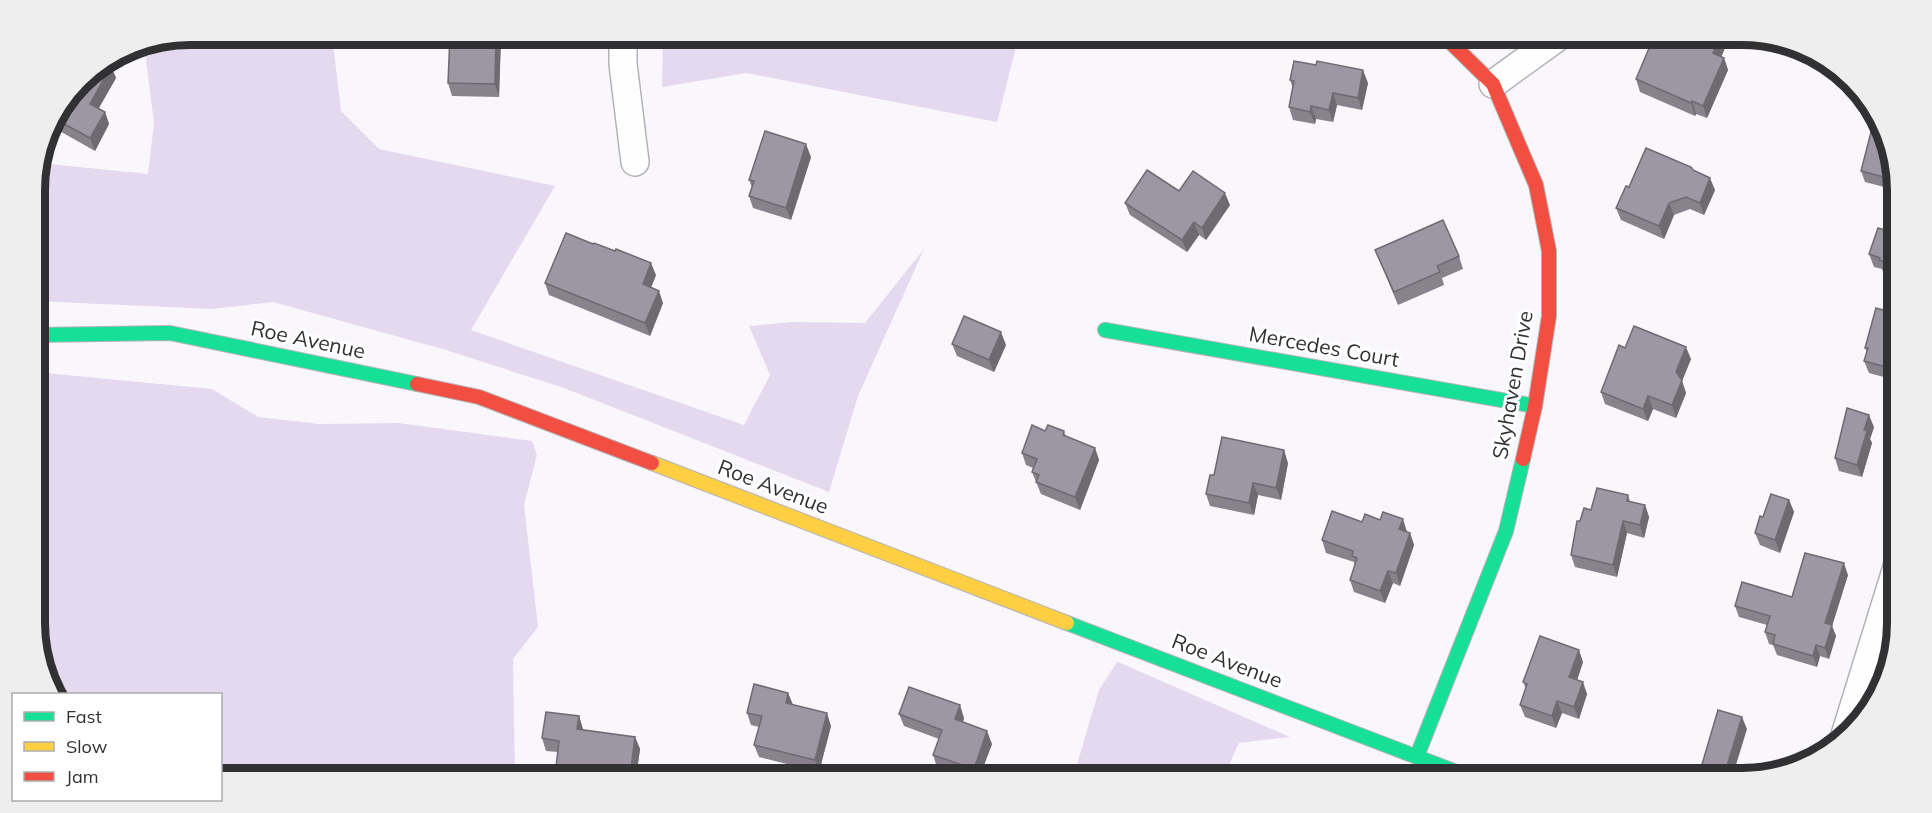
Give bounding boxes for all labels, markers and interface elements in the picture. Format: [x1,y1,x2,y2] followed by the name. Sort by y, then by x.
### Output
[1486,308,1538,461] street label: Skyhaven Drive
[249,314,368,364] street label: Roe Avenue
[1247,320,1401,372] street label: Mercedes Court
[714,453,832,519] street label: Roe Avenue
[1168,627,1286,693] street label: Roe Avenue
[12,693,222,801] legend
[66,705,102,728] text: Fast
[66,735,108,758] text: Slow
[66,765,99,788] text: Jam

